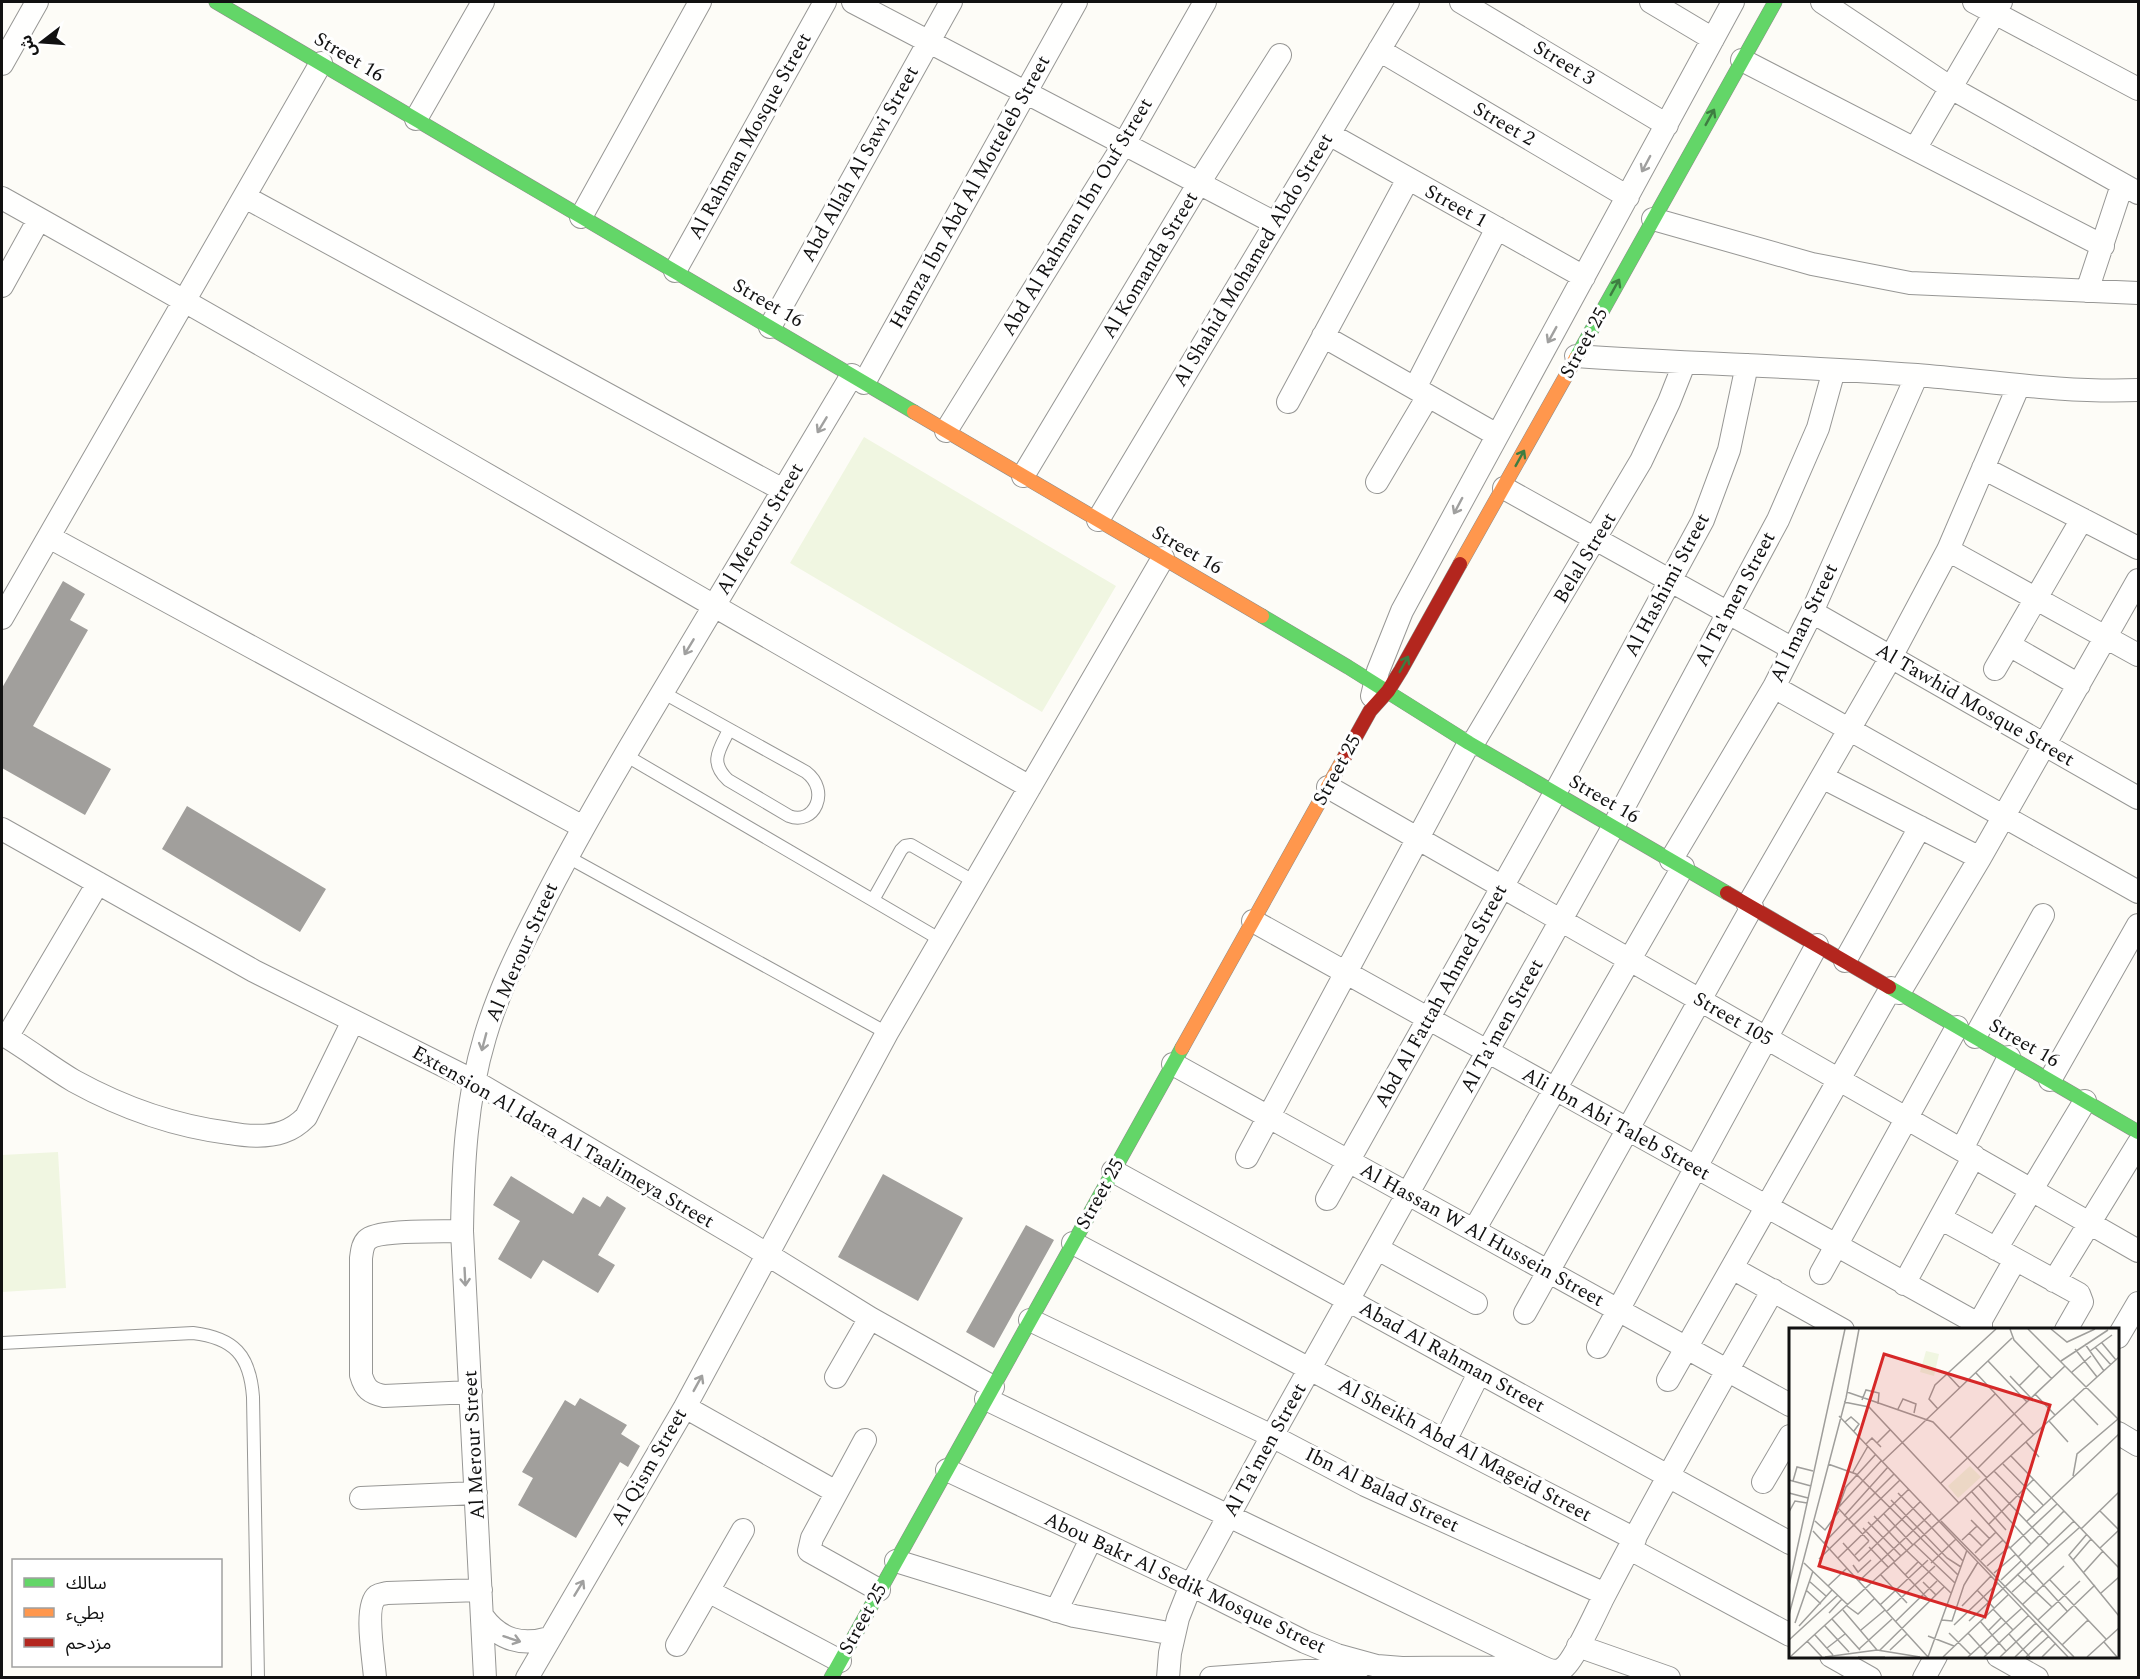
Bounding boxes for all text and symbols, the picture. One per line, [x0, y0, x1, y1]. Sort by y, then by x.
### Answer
north arrow [12, 12, 72, 72]
street label: Street 16 [308, 24, 390, 90]
street label: Al Rahman Mosque Street [681, 27, 819, 245]
text: ش [14, 32, 43, 60]
street label: Street 3 [1527, 33, 1601, 93]
street label: Hamza Ibn Abd Al Motteleb Street [882, 50, 1058, 334]
street label: Abd Allah Al Sawi Street [793, 60, 927, 268]
street label: Abd Al Rahman Ibn Ouf Street [994, 92, 1160, 342]
street label: Street 2 [1467, 94, 1541, 154]
one-way arrow [1705, 109, 1717, 126]
street label: Al Shahid Mohamed Abdo Street [1165, 127, 1341, 393]
one-way arrow [1640, 155, 1652, 172]
street label: Street 1 [1419, 177, 1493, 235]
street label: Al Komanda Street [1094, 186, 1206, 344]
street label: Street 16 [727, 271, 809, 335]
one-way arrow [1609, 279, 1621, 296]
street label: Street 25 [1552, 302, 1616, 384]
one-way arrow [1546, 326, 1558, 343]
one-way arrow [815, 416, 827, 433]
one-way arrow [1515, 449, 1526, 467]
street label: Al Merour Street [709, 457, 811, 601]
one-way arrow [1452, 497, 1464, 514]
street label: Belal Street [1546, 507, 1624, 609]
street label: Al Hashimi Street [1616, 508, 1718, 662]
street label: Street 16 [1146, 518, 1228, 582]
street label: Al Ta'men Street [1687, 526, 1783, 672]
street label: Al Iman Street [1762, 558, 1846, 688]
street label: Al Tawhid Mosque Street [1870, 636, 2080, 774]
one-way arrow [683, 638, 695, 655]
one-way arrow [1398, 656, 1410, 673]
street label: Street 25 [1305, 729, 1369, 811]
street label: Street 16 [1563, 767, 1645, 831]
street label: Al Merour Street [478, 877, 566, 1027]
street label: Abd Al Fattah Ahmed Street [1367, 879, 1515, 1113]
street label: Al Ta'men Street [1453, 954, 1551, 1098]
street label: Street 105 [1688, 984, 1778, 1054]
street label: Street 16 [1983, 1011, 2065, 1075]
one-way arrow [477, 1032, 489, 1051]
street label: Extension Al Idara Al Taalimeya Street [406, 1038, 720, 1236]
street label: Ali Ibn Abi Taleb Street [1516, 1060, 1716, 1188]
street label: Street 25 [1068, 1153, 1132, 1235]
street label: Al Hassan W Al Hussein Street [1354, 1155, 1610, 1315]
one-way arrow [459, 1267, 470, 1287]
street label: Abad Al Rahman Street [1354, 1293, 1550, 1421]
inset map [1789, 1328, 2119, 1658]
street label: Al Merour Street [455, 1369, 493, 1521]
street label: Al Sheikh Abd Al Mageid Street [1333, 1370, 1597, 1530]
one-way arrow [692, 1375, 704, 1392]
street label: Al Ta'men Street [1216, 1378, 1314, 1522]
street label: Al Qism Street [603, 1403, 695, 1531]
street label: Ibn Al Balad Street [1300, 1440, 1464, 1540]
street label: Abou Bakr Al Sedik Mosque Street [1039, 1504, 1331, 1662]
legend [12, 1559, 222, 1667]
text: سالك [66, 1570, 107, 1597]
street label: Street 25 [831, 1578, 895, 1660]
one-way arrow [573, 1580, 585, 1597]
text: بطيء [66, 1600, 104, 1627]
text: مزدحم [66, 1630, 111, 1657]
one-way arrow [502, 1634, 521, 1645]

